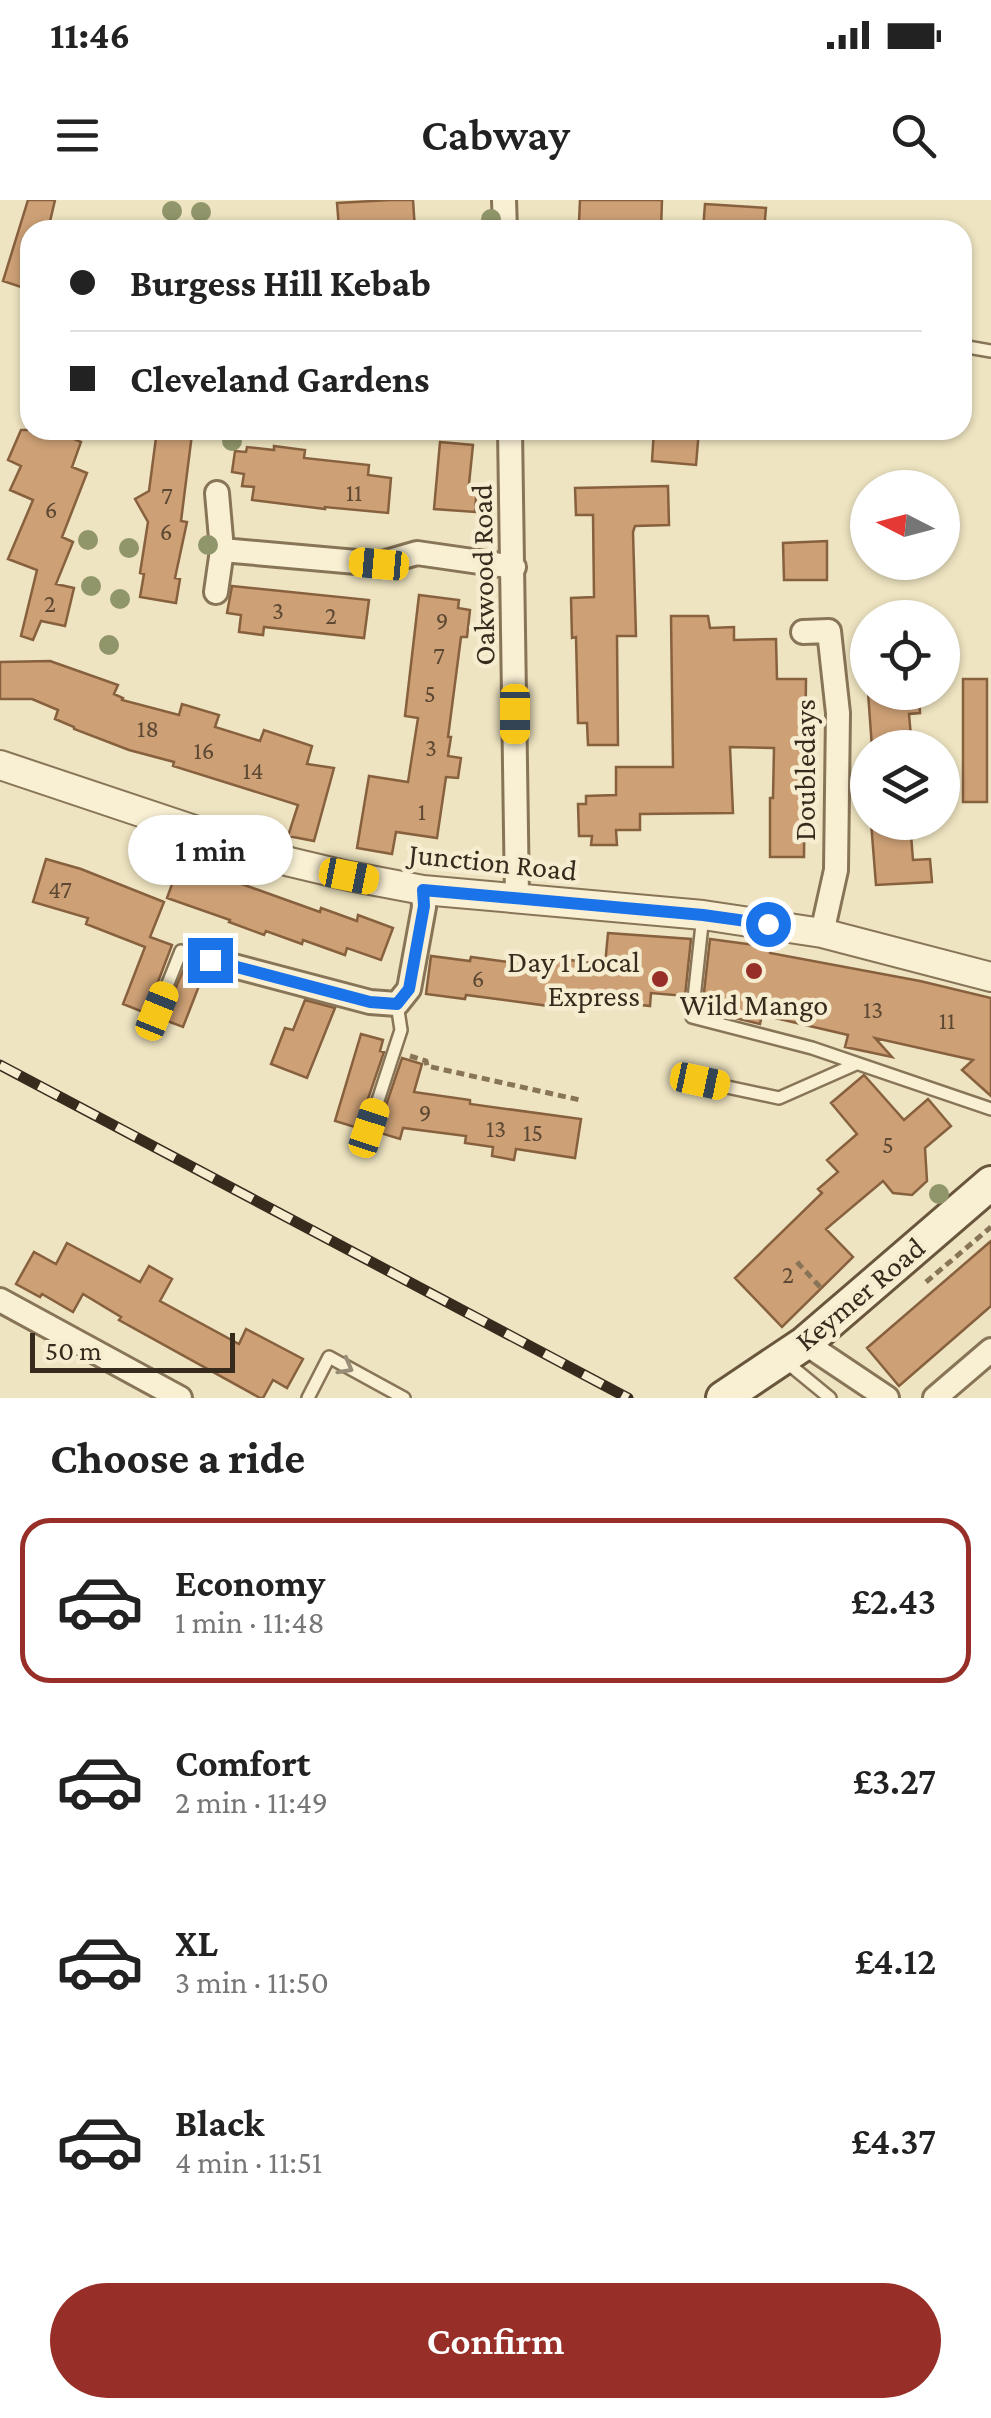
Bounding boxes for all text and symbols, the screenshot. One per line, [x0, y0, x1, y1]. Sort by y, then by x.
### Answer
text: 11:46 [50, 14, 130, 56]
icon: menu [50, 108, 105, 163]
icon: search [886, 108, 941, 163]
text: Cabway [421, 110, 570, 160]
text: Burgess Hill Kebab [130, 262, 431, 304]
text: Cleveland Gardens [130, 358, 430, 400]
north arrow [850, 470, 960, 580]
map controls [850, 470, 960, 840]
house number: 11 [346, 479, 362, 506]
house number: 7 [161, 482, 173, 509]
street label: Oakwood Road [464, 484, 501, 666]
house number: 6 [45, 496, 57, 523]
house number: 6 [160, 518, 172, 545]
car [348, 546, 410, 582]
house number: 2 [44, 590, 56, 617]
house number: 3 [272, 597, 284, 624]
button: locate [850, 600, 960, 710]
house number: 2 [325, 602, 337, 629]
house number: 9 [436, 607, 448, 634]
house number: 7 [433, 642, 445, 669]
house number: 5 [424, 680, 436, 707]
car [500, 684, 530, 744]
street label: Doubledays [788, 699, 822, 841]
house number: 18 [137, 715, 159, 742]
button: layers [850, 730, 960, 840]
house number: 3 [425, 734, 437, 761]
house number: 16 [194, 737, 215, 764]
house number: 14 [242, 757, 264, 784]
house number: 1 [418, 798, 426, 825]
callout: 1 min [128, 815, 292, 885]
text: 1 min [175, 832, 246, 868]
street label: Junction Road [404, 836, 579, 887]
car [317, 856, 381, 896]
house number: 47 [48, 876, 72, 903]
route start [746, 902, 791, 947]
route end [188, 938, 233, 983]
place label: Day 1 Local Express [507, 945, 640, 1013]
marker: Wild Mango [743, 960, 765, 982]
house number: 6 [472, 965, 484, 992]
marker: Day 1 Local Express [649, 968, 671, 990]
car [132, 978, 182, 1044]
place label: Wild Mango [680, 988, 828, 1022]
house number: 13 [863, 996, 883, 1023]
house number: 11 [939, 1007, 955, 1034]
car [668, 1060, 732, 1102]
car [345, 1095, 393, 1161]
house number: 9 [419, 1099, 431, 1126]
house number: 13 [486, 1115, 506, 1142]
house number: 15 [523, 1119, 543, 1146]
house number: 5 [882, 1131, 894, 1158]
street label: Keymer Road [788, 1230, 932, 1358]
house number: 2 [782, 1261, 794, 1288]
scale bar [30, 1328, 235, 1372]
text: 50 m [45, 1335, 102, 1366]
one-way arrow [336, 1354, 354, 1374]
text: Choose a ride [50, 1433, 305, 1483]
icon: car [55, 1556, 145, 1646]
text: Economy [175, 1562, 325, 1604]
text: £2.43 [851, 1580, 936, 1622]
text: 1 min · 11:48 [175, 1604, 325, 1640]
icon: car [55, 1736, 145, 1826]
text: Comfort [175, 1742, 311, 1784]
text: £3.27 [853, 1760, 936, 1802]
text: 2 min · 11:49 [175, 1784, 328, 1820]
icon: car [55, 1916, 145, 2006]
text: XL [175, 1922, 218, 1964]
text: £4.12 [855, 1940, 936, 1982]
text: 3 min · 11:50 [175, 1964, 329, 2000]
icon: car [55, 2096, 145, 2186]
text: Black [175, 2102, 264, 2144]
text: £4.37 [851, 2120, 936, 2162]
text: 4 min · 11:51 [175, 2144, 322, 2180]
button: Confirm [50, 2283, 941, 2398]

